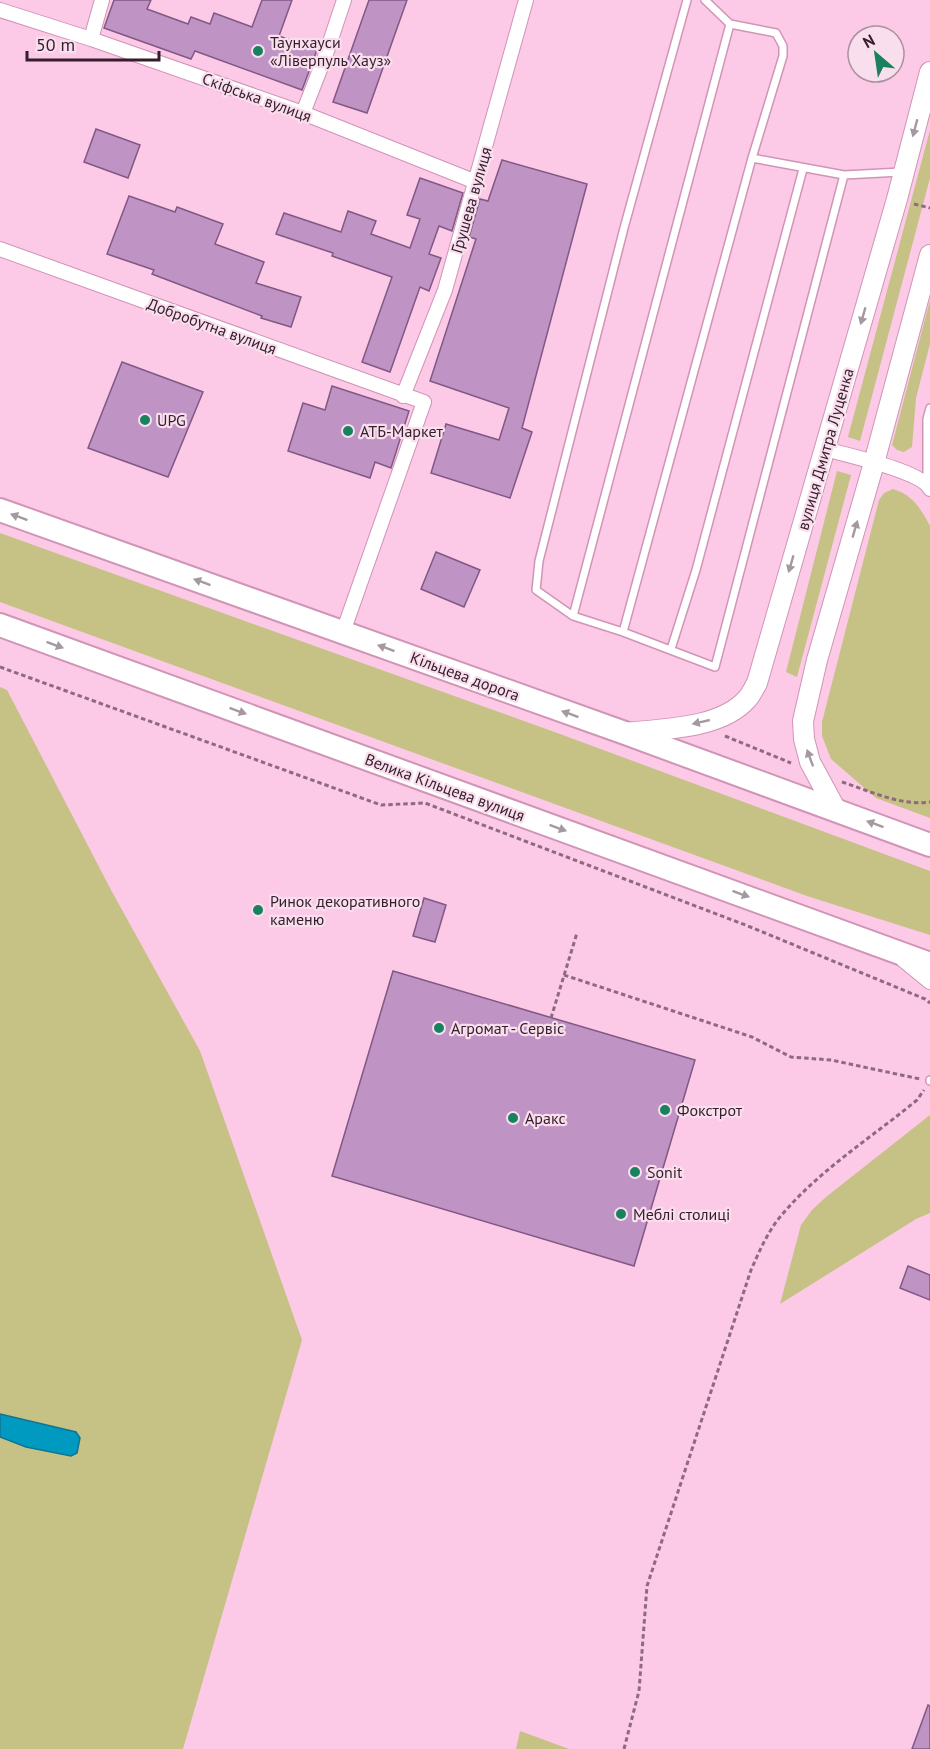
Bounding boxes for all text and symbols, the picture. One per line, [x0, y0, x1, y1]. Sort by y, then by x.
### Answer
scale bar [27, 24, 159, 62]
north arrow [846, 24, 906, 84]
text: N [859, 30, 878, 52]
place label: Таунхауси «Ліверпуль Хауз» [270, 32, 392, 70]
text: 50 m [36, 33, 75, 56]
marker: Таунхауси «Ліверпуль Хауз» [251, 44, 265, 58]
street label: Скіфська вулиця [200, 68, 314, 126]
one-way arrow [910, 119, 919, 137]
street label: Грушева вулиця [446, 145, 496, 255]
street label: Добробутна вулиця [145, 293, 279, 359]
one-way arrow [858, 307, 867, 325]
street label: вулиця Дмитра Луценка [792, 366, 858, 532]
place label: UPG [157, 410, 186, 430]
marker: UPG [138, 413, 152, 427]
place label: АТБ-Маркет [360, 421, 444, 441]
marker: АТБ-Маркет [341, 424, 355, 438]
one-way arrow [10, 511, 28, 521]
one-way arrow [851, 520, 860, 538]
one-way arrow [786, 555, 795, 573]
one-way arrow [193, 577, 211, 587]
one-way arrow [46, 640, 64, 650]
one-way arrow [377, 642, 395, 652]
street label: Кільцева дорога [408, 647, 522, 705]
one-way arrow [229, 707, 247, 717]
one-way arrow [561, 708, 579, 718]
one-way arrow [692, 718, 710, 728]
street label: Велика Кільцева вулиця [362, 749, 528, 825]
one-way arrow [804, 749, 814, 767]
one-way arrow [866, 819, 884, 829]
one-way arrow [549, 823, 567, 833]
one-way arrow [732, 890, 750, 899]
place label: Ринок декоративного каменю [270, 891, 420, 929]
marker: Ринок декоративного каменю [251, 903, 265, 917]
place label: Агромат - Сервіс [451, 1018, 564, 1038]
marker: Агромат - Сервіс [432, 1021, 446, 1035]
place label: Фокстрот [677, 1100, 743, 1120]
marker: Фокстрот [658, 1103, 672, 1117]
place label: Аракс [525, 1108, 566, 1128]
marker: Аракс [506, 1111, 520, 1125]
place label: Sonit [647, 1162, 683, 1182]
marker: Sonit [628, 1165, 642, 1179]
place label: Меблі столиці [633, 1204, 730, 1224]
marker: Меблі столиці [614, 1207, 628, 1221]

